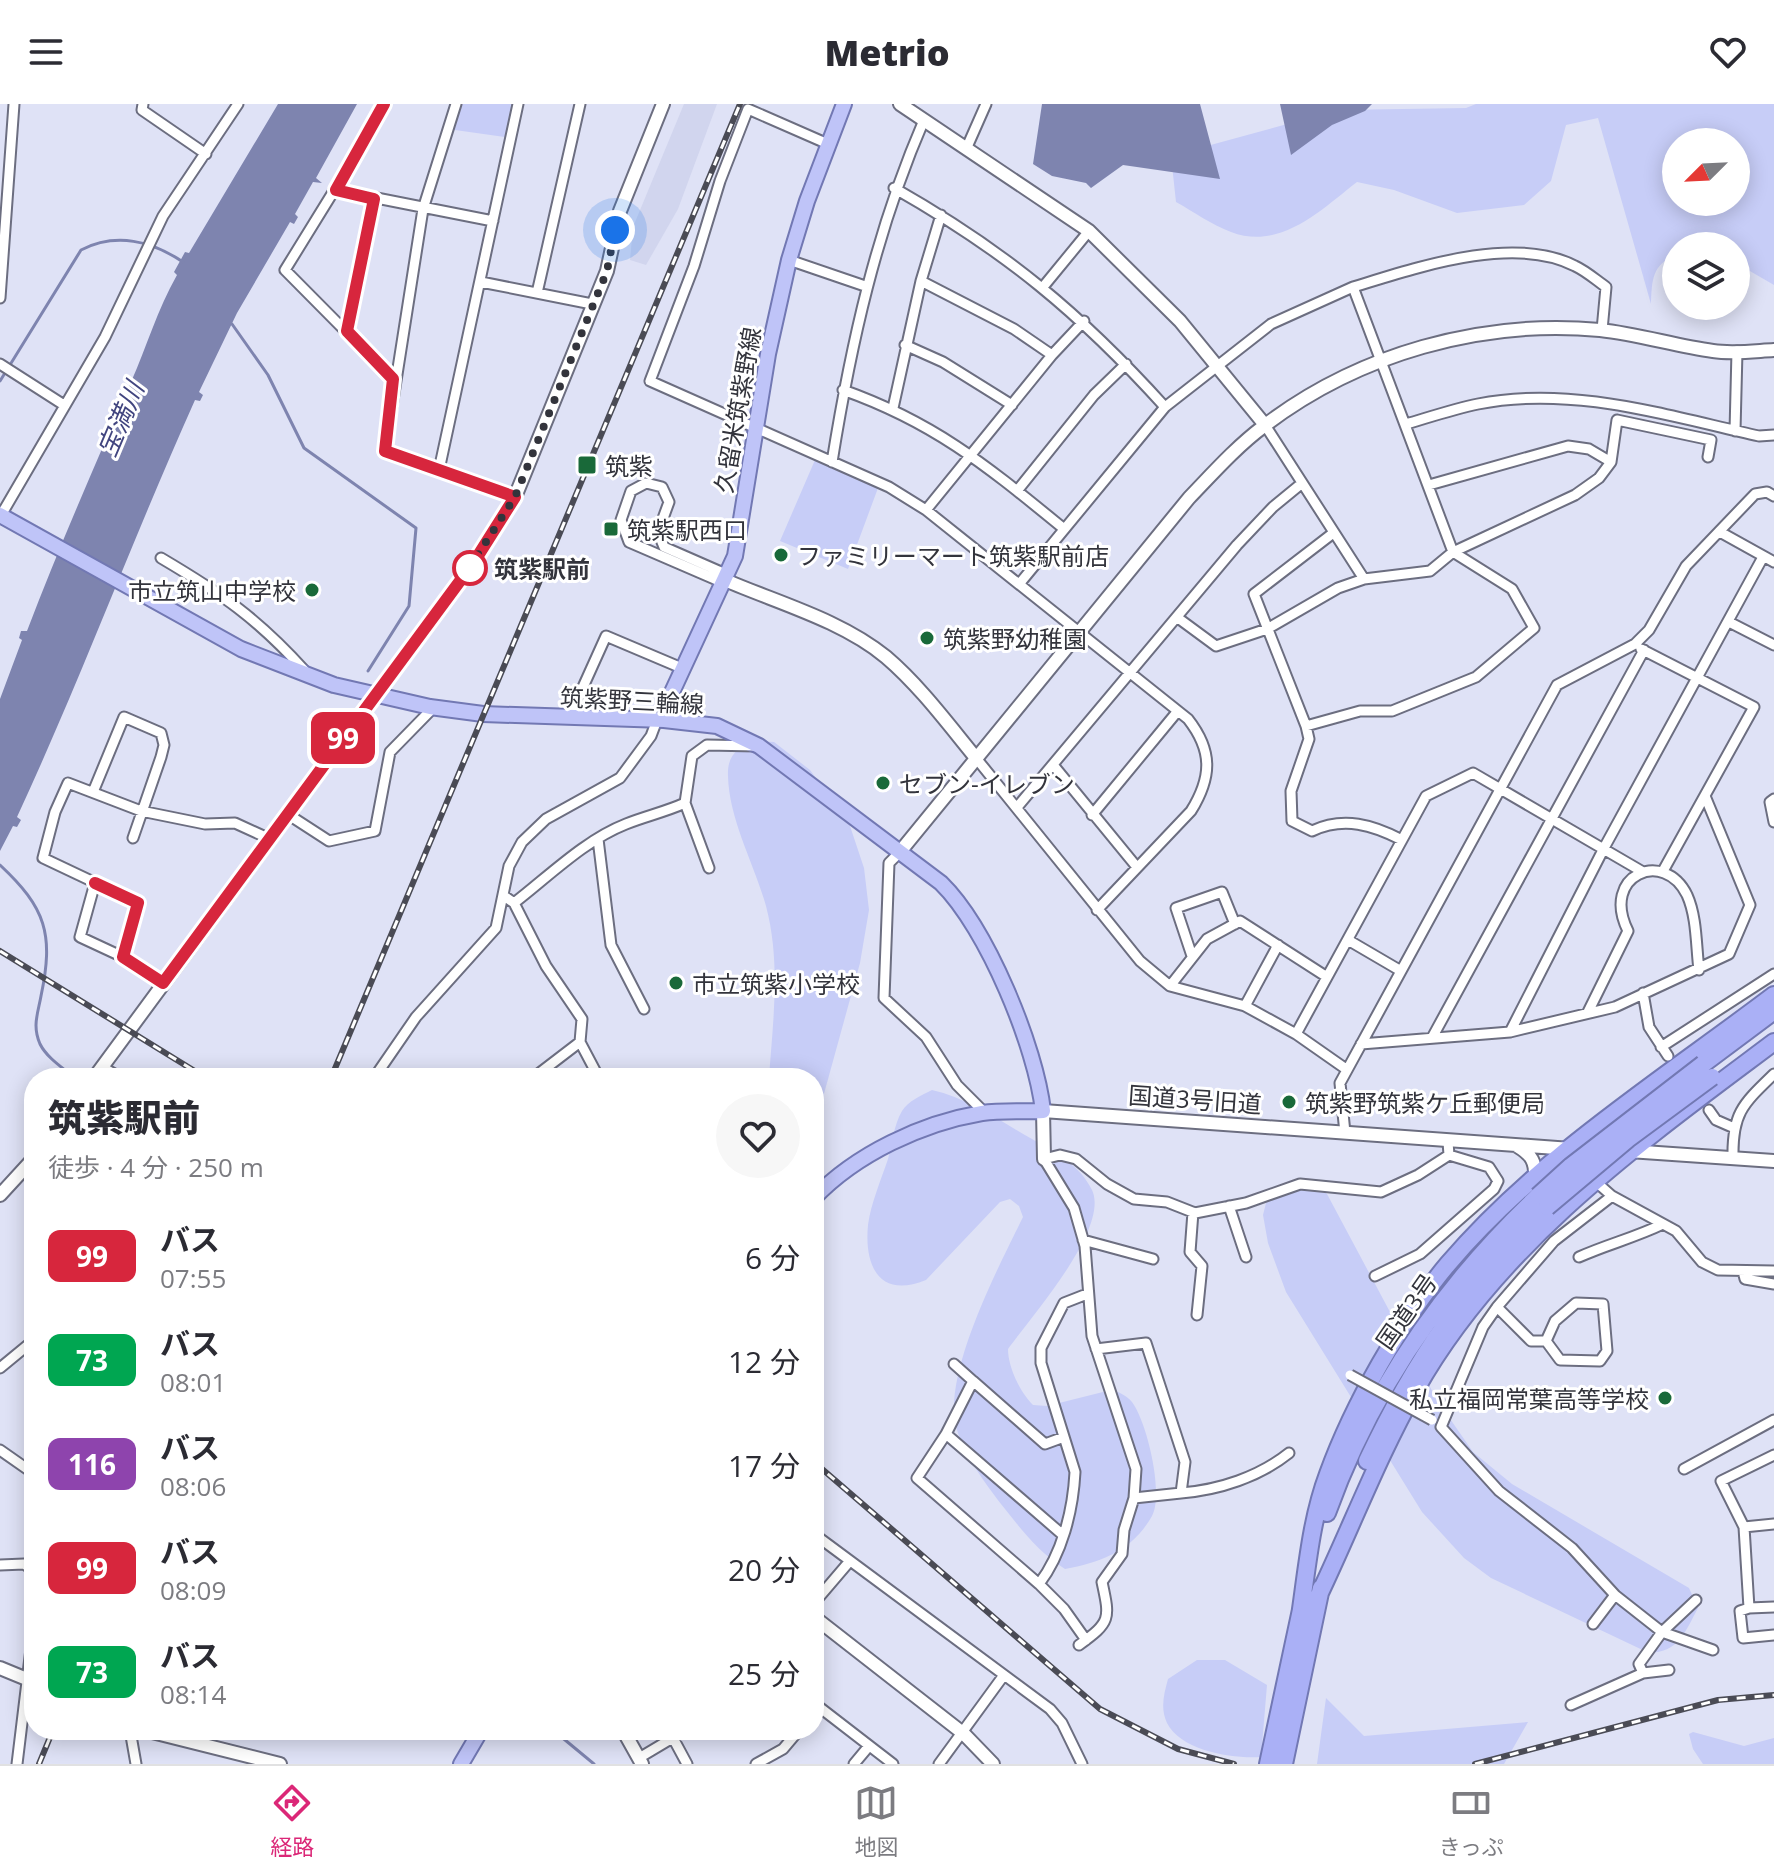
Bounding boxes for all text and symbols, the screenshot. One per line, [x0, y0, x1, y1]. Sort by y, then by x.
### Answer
text: Metrio [824, 28, 950, 77]
icon: menu [24, 30, 68, 74]
icon: heart [1706, 30, 1750, 74]
north arrow [1662, 128, 1750, 216]
map controls [1662, 128, 1750, 320]
your location [595, 210, 635, 250]
button: layers [1662, 232, 1750, 320]
street label: 久留米筑紫野線 [706, 324, 768, 496]
water label: 宝満川 [88, 373, 153, 462]
place label: 筑紫 [605, 449, 653, 482]
marker: 筑紫 [576, 454, 598, 476]
place label: 筑紫駅西口 [627, 513, 747, 546]
marker: 筑紫駅西口 [602, 520, 620, 538]
place label: ファミリーマート筑紫駅前店 [797, 539, 1109, 572]
marker: ファミリーマート筑紫駅前店 [772, 546, 790, 564]
marker: 筑紫駅前 [453, 551, 487, 585]
place label: 筑紫駅前 [494, 552, 590, 585]
place label: 市立筑山中学校 [128, 574, 296, 607]
marker: 市立筑山中学校 [303, 581, 321, 599]
place label: 筑紫野幼稚園 [943, 622, 1087, 655]
marker: 筑紫野幼稚園 [918, 629, 936, 647]
street label: 筑紫野三輪線 [559, 680, 705, 720]
line badge: 99 [307, 712, 379, 764]
text: 99 [327, 719, 359, 757]
place label: セブン-イレブン [899, 767, 1075, 800]
marker: セブン-イレブン [874, 774, 892, 792]
place label: 市立筑紫小学校 [692, 967, 860, 1000]
marker: 市立筑紫小学校 [667, 974, 685, 992]
street label: 国道3号旧道 [1127, 1078, 1263, 1120]
place label: 筑紫野筑紫ケ丘郵便局 [1305, 1086, 1545, 1119]
text: 筑紫駅前 [48, 1091, 200, 1143]
marker: 筑紫野筑紫ケ丘郵便局 [1280, 1093, 1298, 1111]
button: heart [716, 1094, 800, 1178]
text: 徒歩 · 4 分 · 250 m [48, 1149, 264, 1185]
text: バス [160, 1219, 220, 1260]
text: 99 [76, 1237, 108, 1275]
text: 6 分 [745, 1237, 800, 1278]
text: 07:55 [160, 1260, 226, 1296]
street label: 国道3号 [1368, 1266, 1444, 1356]
text: バス [160, 1323, 220, 1364]
text: 73 [76, 1341, 108, 1379]
text: 12 分 [728, 1341, 800, 1382]
text: 08:01 [160, 1364, 226, 1400]
place label: 私立福岡常葉高等学校 [1409, 1382, 1649, 1415]
marker: 私立福岡常葉高等学校 [1656, 1389, 1674, 1407]
text: バス [160, 1427, 220, 1468]
text: 116 [68, 1445, 116, 1483]
text: 17 分 [728, 1445, 800, 1486]
text: 08:06 [160, 1468, 226, 1504]
text: バス [160, 1531, 220, 1572]
text: 99 [76, 1549, 108, 1587]
text: 20 分 [728, 1549, 800, 1590]
text: 08:09 [160, 1572, 226, 1608]
text: バス [160, 1635, 220, 1676]
text: 73 [76, 1653, 108, 1691]
text: 25 分 [728, 1653, 800, 1694]
text: 08:14 [160, 1676, 226, 1712]
tab: 経路 [270, 1781, 314, 1861]
tab: 地図 [854, 1781, 898, 1861]
tab: きっぷ [1439, 1781, 1504, 1861]

